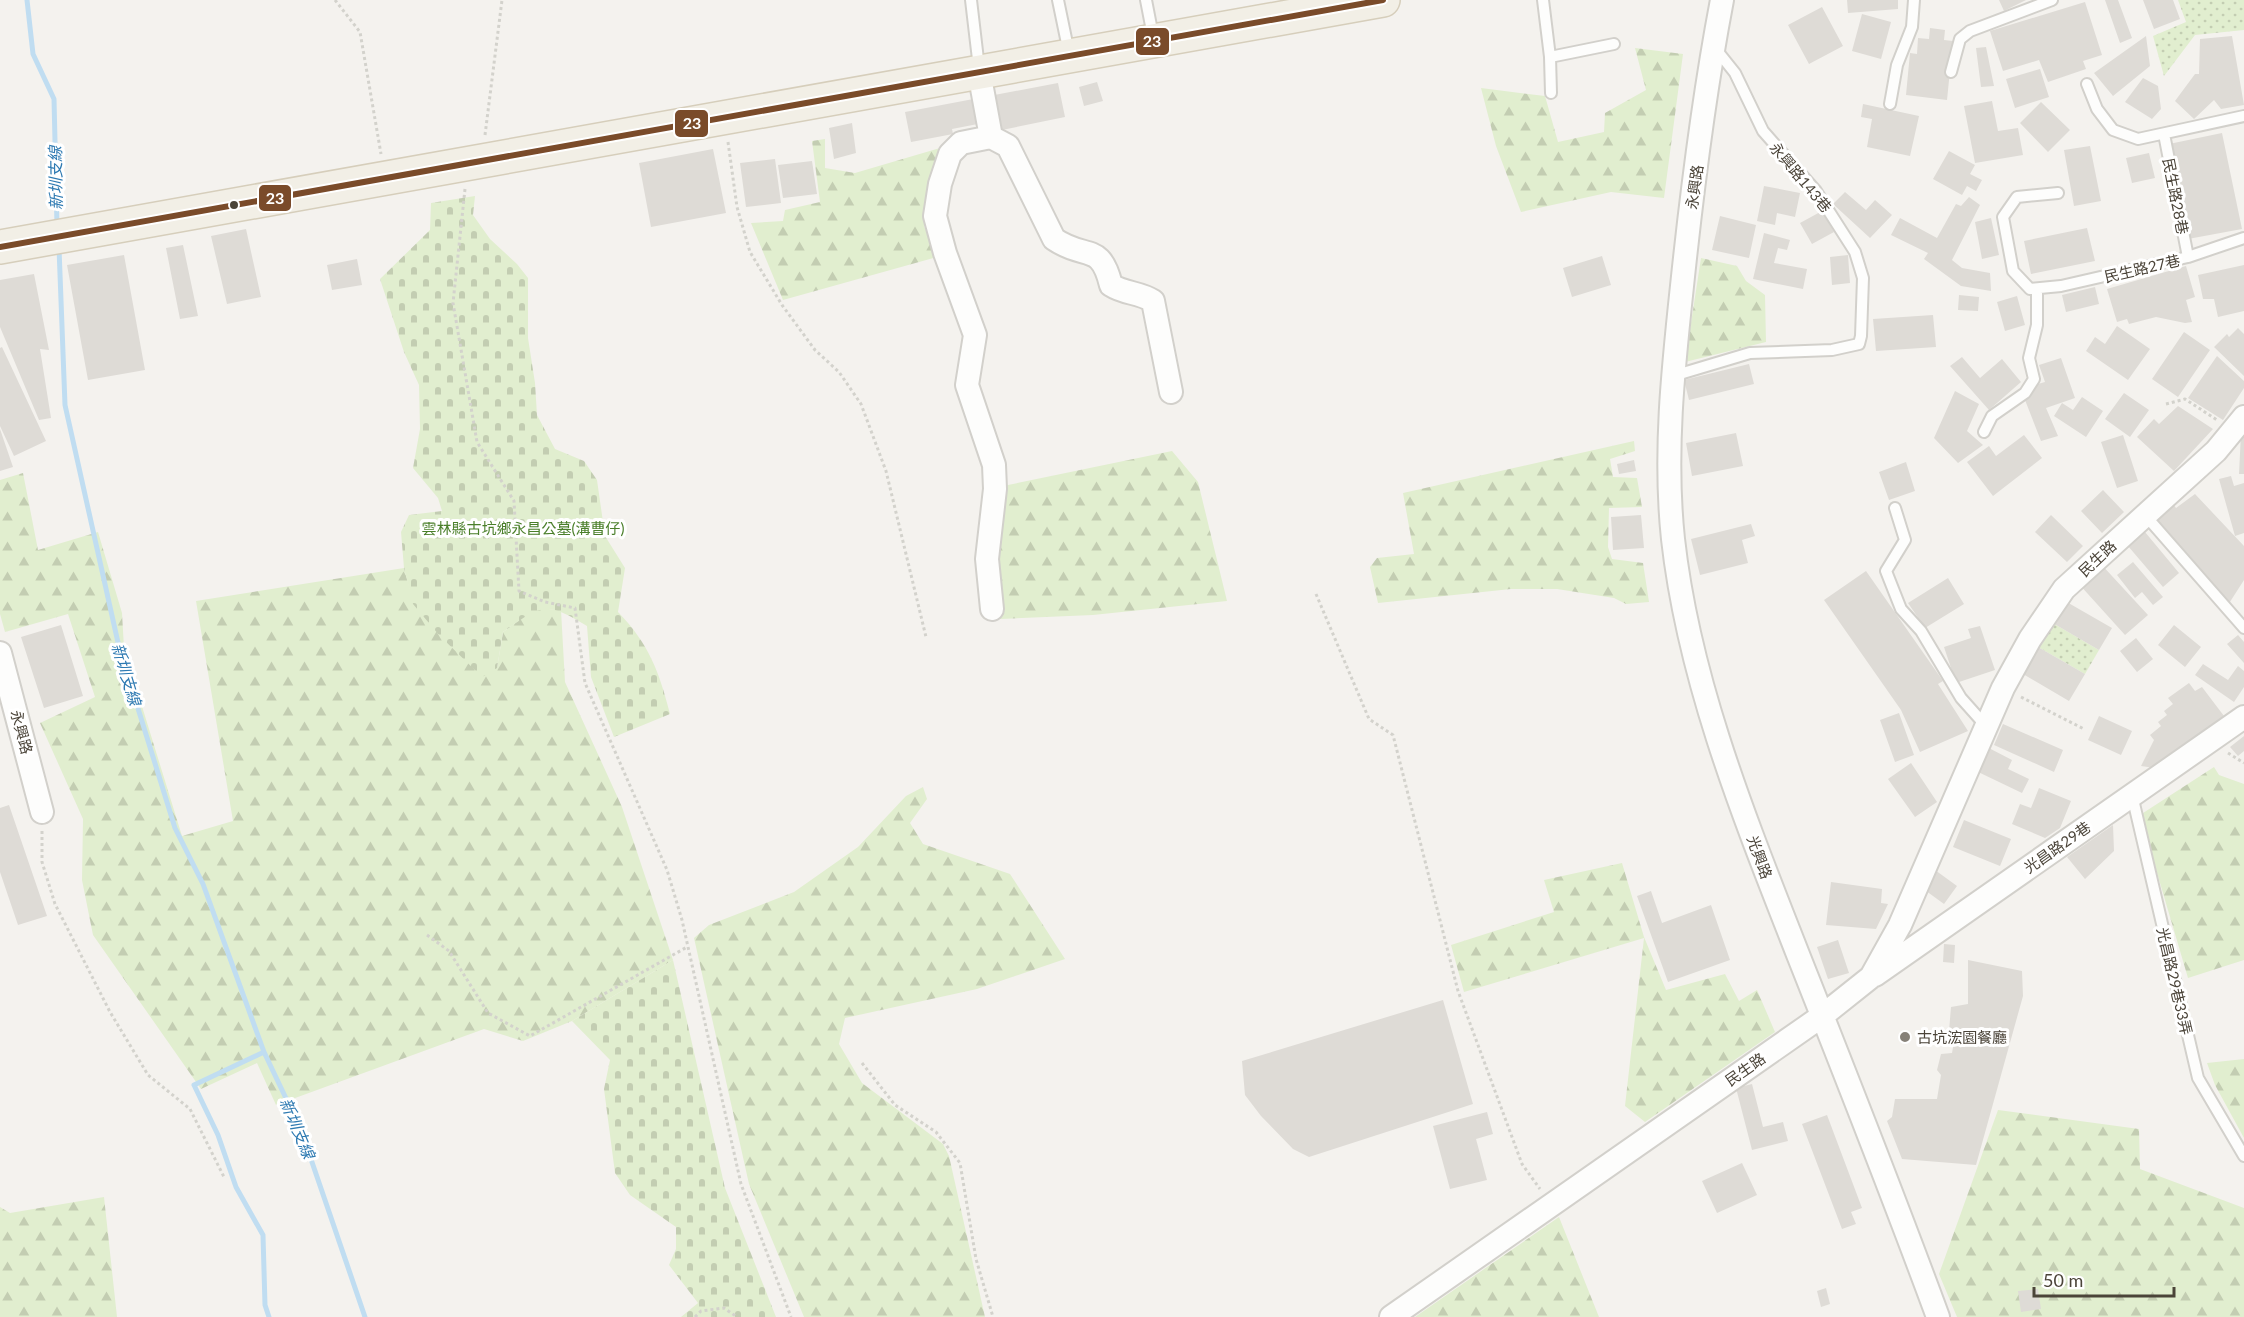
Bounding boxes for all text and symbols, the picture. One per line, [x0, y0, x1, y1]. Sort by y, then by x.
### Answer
line badge: 23 [1135, 27, 1170, 56]
text: 23 [1143, 31, 1161, 50]
line badge: 23 [674, 109, 709, 138]
text: 23 [683, 113, 701, 132]
street label: 永興路143巷 [1766, 138, 1836, 216]
water label: 新圳支線 [45, 144, 65, 210]
street label: 民生路28巷 [2160, 156, 2192, 236]
street label: 永興路 [1682, 163, 1706, 211]
line badge: 23 [258, 184, 292, 212]
text: 23 [266, 188, 284, 207]
unlabelled marker [228, 199, 240, 211]
street label: 民生路27巷 [2102, 251, 2182, 285]
park label: 雲林縣古坑鄉永昌公墓(溝曹仔) [421, 519, 625, 537]
street label: 民生路 [2074, 536, 2120, 580]
water label: 新圳支線 [109, 641, 146, 709]
street label: 永興路 [7, 708, 37, 756]
street label: 光昌路29巷 [2020, 817, 2094, 877]
street label: 光興路 [1744, 833, 1776, 881]
street label: 光昌路29巷33弄 [2154, 925, 2196, 1037]
place label: 古坑浤園餐廳 [1917, 1028, 2007, 1046]
marker: 古坑浤園餐廳 [1898, 1030, 1912, 1044]
street label: 民生路 [1721, 1049, 1769, 1089]
water label: 新圳支線 [277, 1095, 320, 1163]
scale bar [2034, 1260, 2174, 1298]
text: 50 m [2043, 1269, 2083, 1291]

